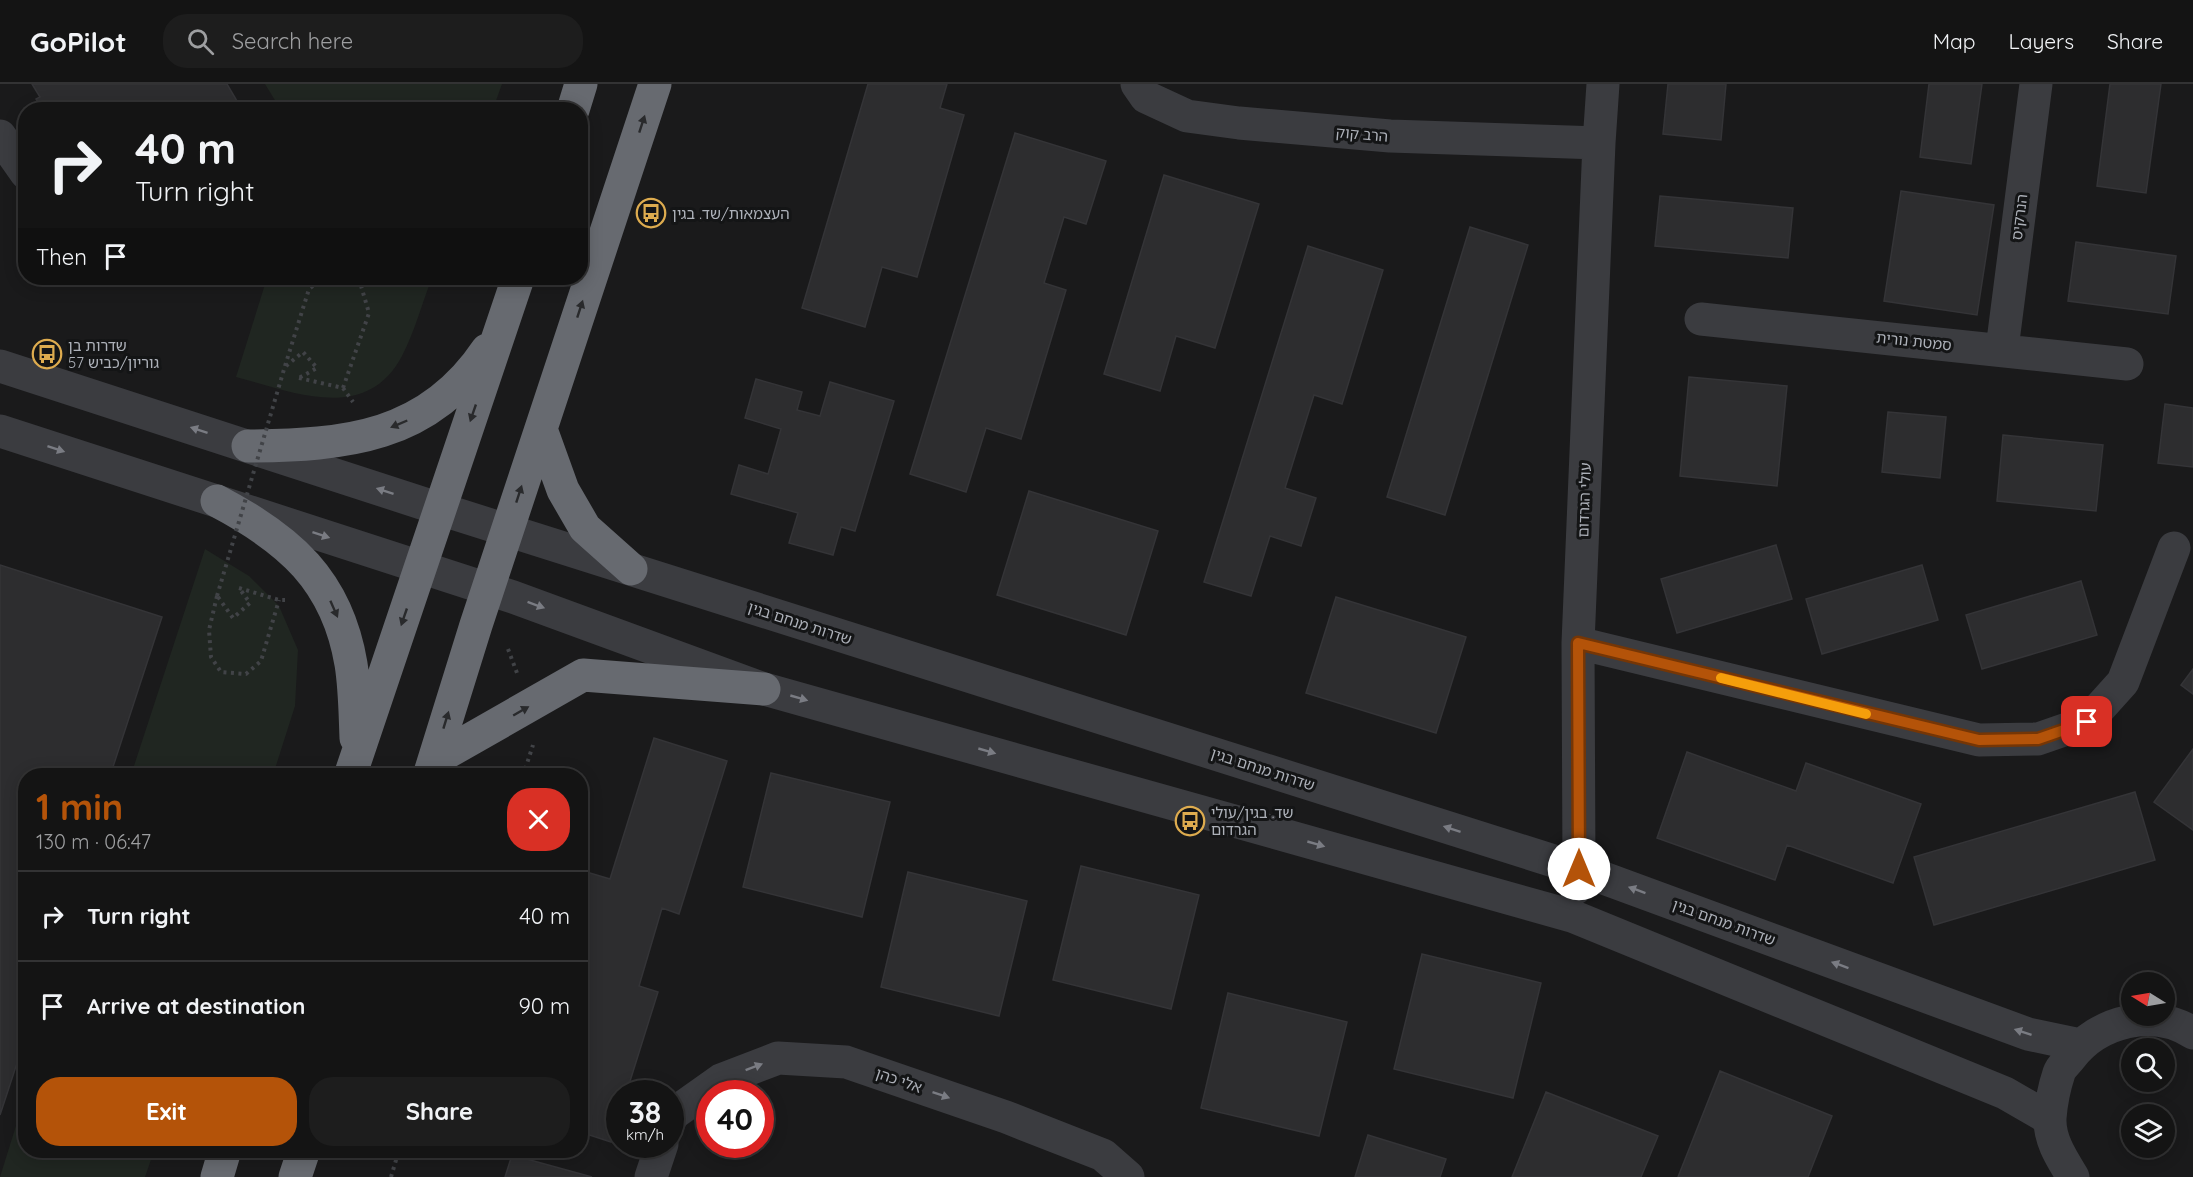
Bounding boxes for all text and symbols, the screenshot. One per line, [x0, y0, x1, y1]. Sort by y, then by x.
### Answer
search box [163, 14, 583, 68]
text: GoPilot [30, 24, 127, 59]
icon: search [184, 25, 217, 58]
text: Search here [232, 27, 353, 55]
text: Map [1933, 28, 1976, 54]
text: Layers [2009, 28, 2074, 54]
text: Share [2107, 28, 2163, 54]
one-way arrow [637, 115, 647, 133]
text: 40 m [135, 122, 236, 175]
street label: הרב קוק [1335, 122, 1389, 146]
icon: right [36, 126, 114, 204]
text: Turn right [135, 174, 254, 208]
street label: הנרקיס [2007, 193, 2031, 241]
bus stop icon: העצמאות/שד. בגין [635, 197, 667, 229]
place label: העצמאות/שד. בגין [672, 204, 790, 223]
icon: arrive [99, 240, 132, 273]
text: Then [36, 243, 87, 271]
one-way arrow [576, 300, 586, 318]
street label: סמטת נורית [1875, 328, 1953, 354]
place label: שדרות בן גוריון/כביש 57 [68, 336, 160, 372]
bus stop icon: שדרות בן גוריון/כביש 57 [31, 338, 63, 370]
one-way arrow [468, 404, 478, 422]
one-way arrow [390, 419, 408, 429]
one-way arrow [190, 425, 208, 435]
one-way arrow [47, 444, 65, 454]
street label: עולי הגרדום [1573, 462, 1595, 538]
one-way arrow [515, 485, 525, 503]
one-way arrow [376, 486, 394, 495]
one-way arrow [312, 531, 330, 540]
street label: שדרות מנחם בגין [746, 597, 854, 649]
one-way arrow [329, 601, 339, 619]
one-way arrow [527, 601, 545, 611]
one-way arrow [399, 608, 409, 626]
one-way arrow [790, 694, 808, 704]
pin [2061, 696, 2112, 747]
icon: arrive [2070, 705, 2103, 738]
one-way arrow [513, 706, 530, 716]
one-way arrow [442, 711, 452, 729]
street label: שדרות מנחם בגין [1209, 743, 1317, 795]
one-way arrow [978, 747, 996, 756]
text: 1 min [36, 784, 123, 829]
button: close [507, 788, 570, 851]
place label: שד. בגין/עולי הגרדום [1211, 803, 1293, 839]
bus stop icon: שד. בגין/עולי הגרדום [1174, 805, 1206, 837]
one-way arrow [1443, 824, 1461, 833]
text: 130 m · 06:47 [36, 829, 151, 854]
position arrow [1547, 837, 1611, 901]
one-way arrow [1307, 840, 1325, 849]
one-way arrow [1628, 885, 1646, 895]
street label: שדרות מנחם בגין [1670, 895, 1778, 949]
icon: right [36, 900, 69, 933]
text: Turn right [87, 902, 191, 930]
text: 40 m [519, 902, 570, 930]
one-way arrow [1831, 960, 1849, 969]
north arrow [2121, 972, 2175, 1026]
map controls [2121, 972, 2175, 1158]
icon: arrive [36, 990, 69, 1023]
text: Arrive at destination [87, 992, 305, 1020]
text: 90 m [519, 992, 570, 1020]
one-way arrow [2014, 1027, 2032, 1036]
button: search [2121, 1038, 2175, 1092]
one-way arrow [745, 1062, 763, 1072]
street label: אלי כהן [873, 1063, 925, 1097]
button: Exit [36, 1077, 297, 1146]
button: Share [309, 1077, 570, 1146]
speed limit sign: 40 [696, 1080, 774, 1158]
one-way arrow [932, 1090, 950, 1100]
text: 38 [629, 1093, 661, 1131]
button: layers [2121, 1104, 2175, 1158]
text: km/h [626, 1125, 664, 1144]

